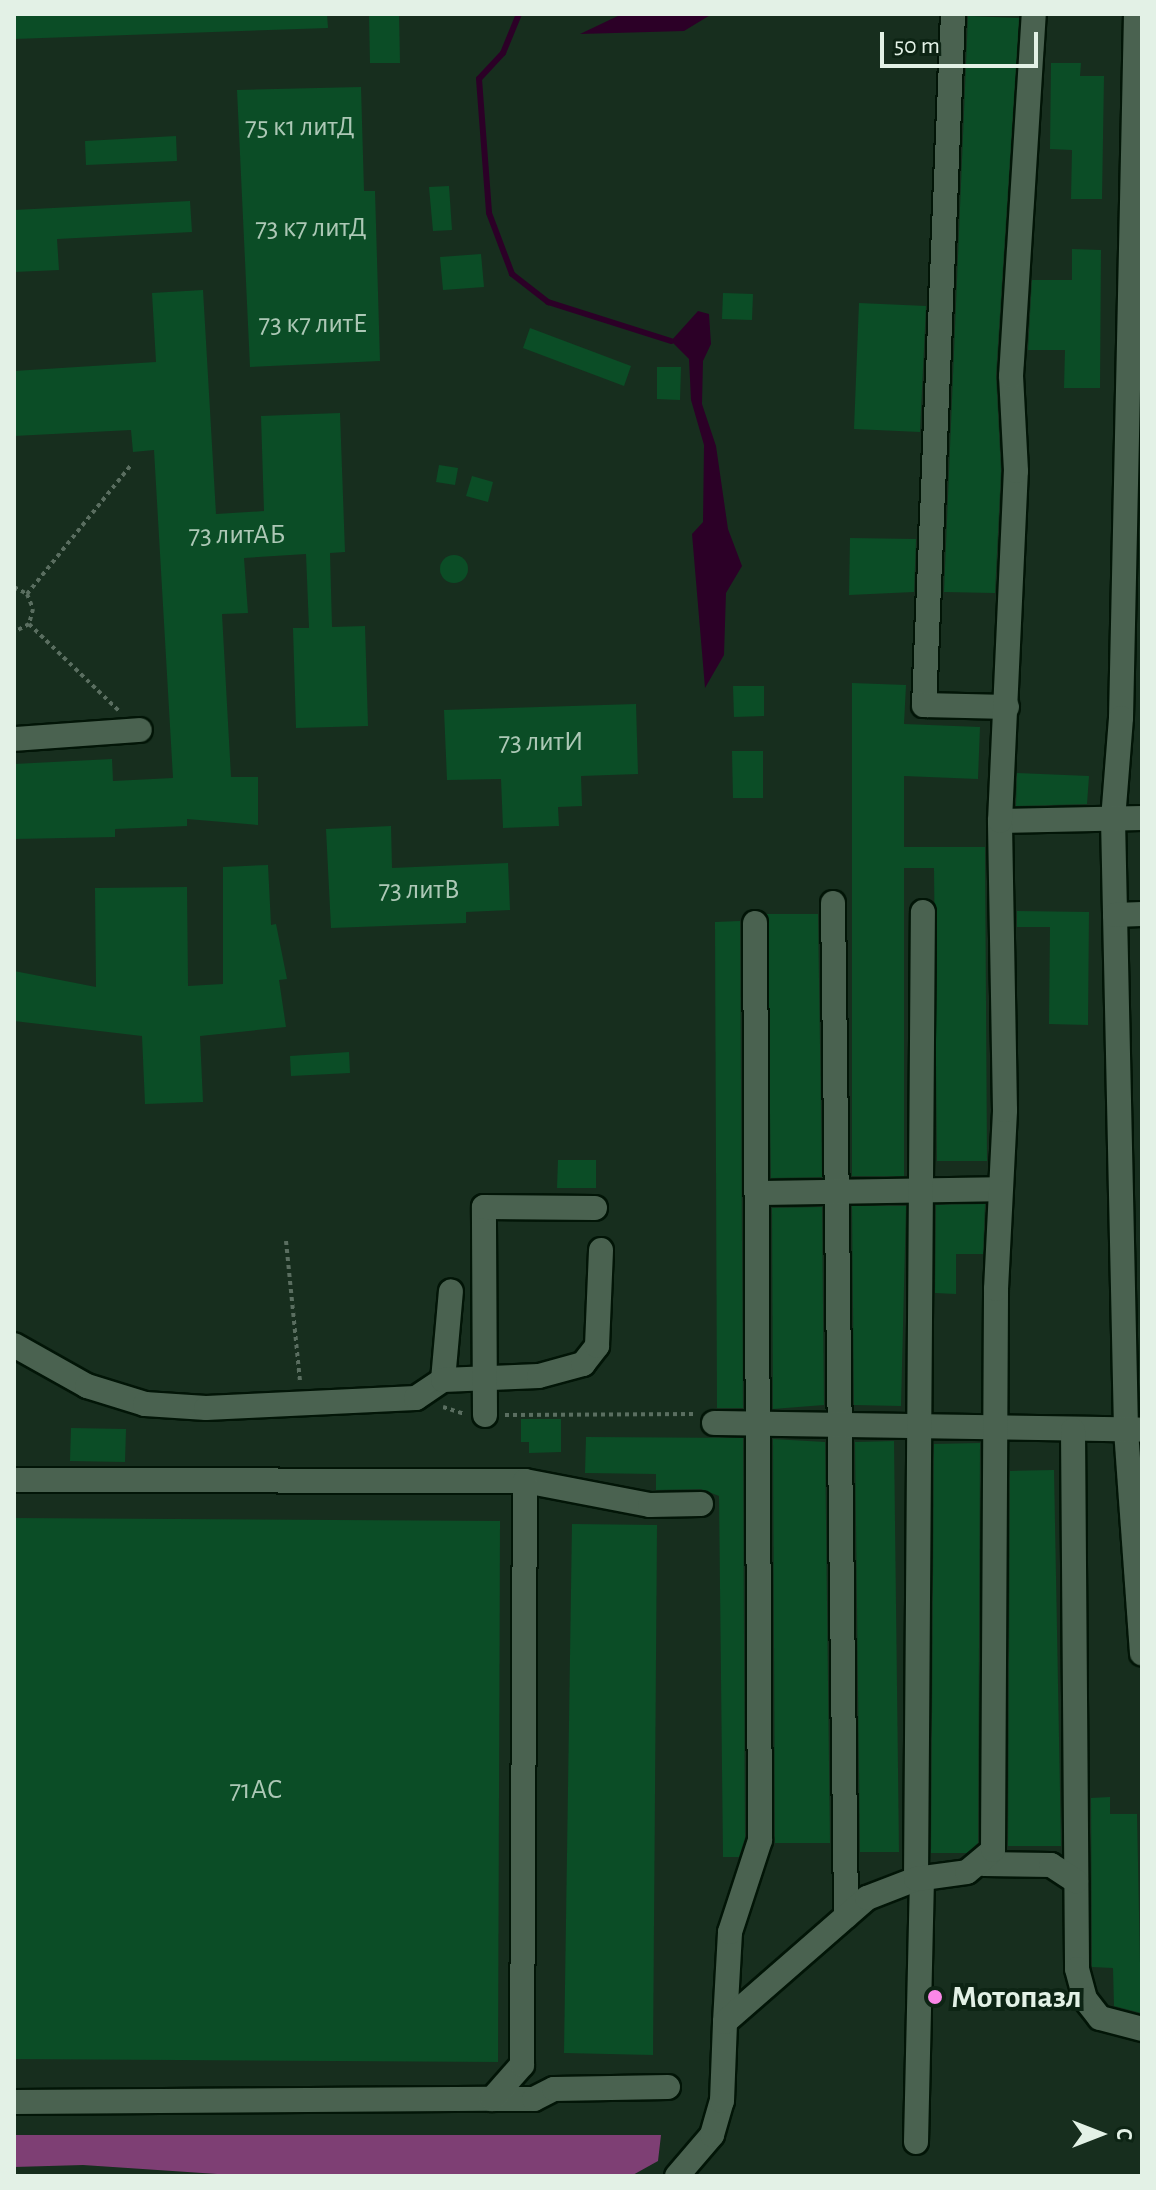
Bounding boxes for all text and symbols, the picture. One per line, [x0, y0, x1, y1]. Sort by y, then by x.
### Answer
scale bar [884, 16, 1042, 66]
text: 50 m [894, 34, 940, 58]
house number: 75 к1 литД [245, 110, 355, 144]
house number: 73 к7 литД [255, 211, 367, 245]
house number: 73 к7 литЕ [258, 307, 368, 341]
house number: 73 литАБ [189, 518, 285, 552]
house number: 73 литИ [498, 725, 584, 759]
house number: 73 литВ [378, 873, 460, 907]
house number: 71АС [229, 1773, 283, 1807]
place label: Мотопазл [951, 1978, 1082, 2016]
marker: Мотопазл [926, 1988, 944, 2006]
north arrow [1060, 2094, 1140, 2174]
text: С [1113, 2128, 1135, 2140]

